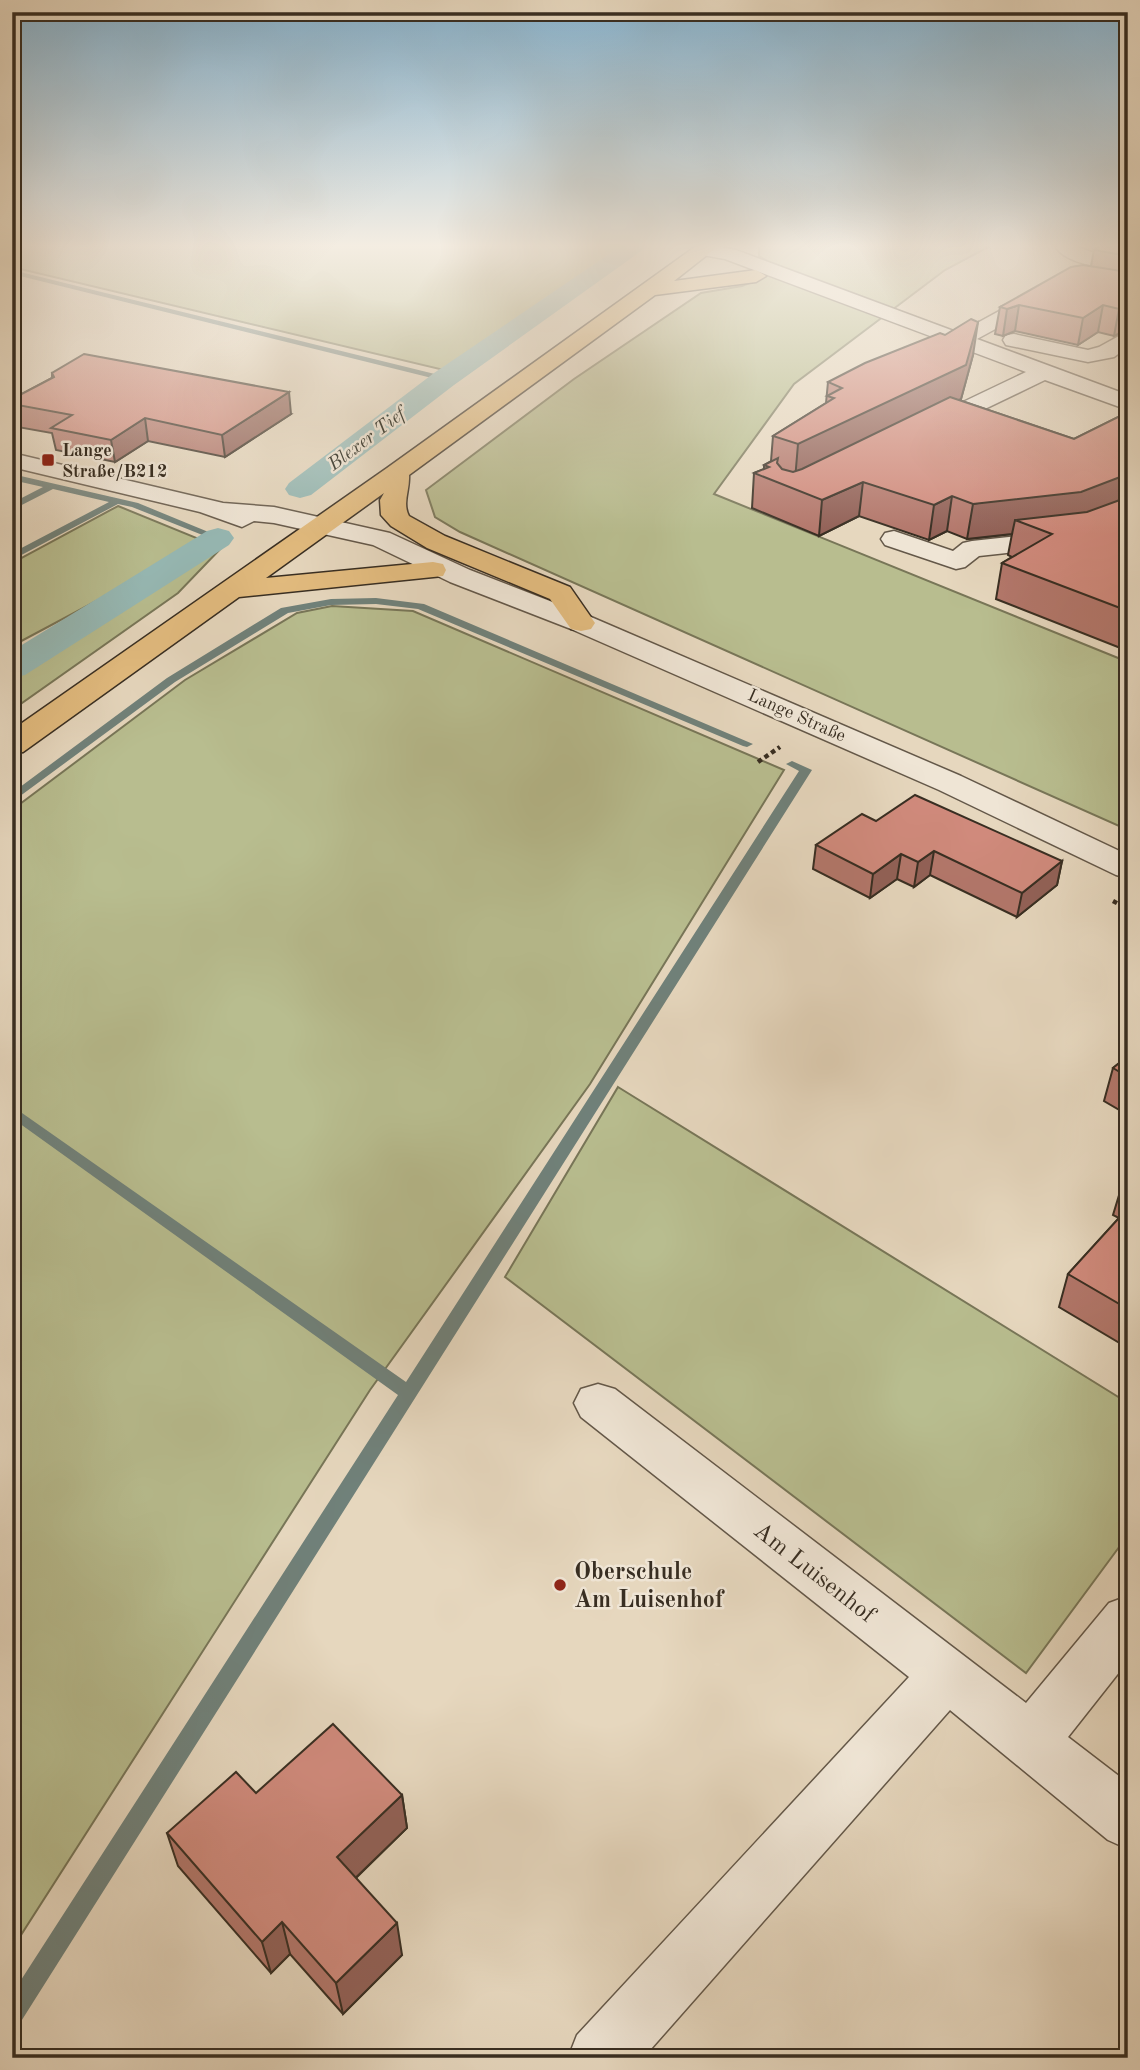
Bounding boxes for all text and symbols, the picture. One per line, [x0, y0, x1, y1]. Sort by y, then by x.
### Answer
water label: Blexer Tief [324, 403, 412, 476]
place label: Lange Straße/B212 [62, 442, 167, 481]
marker: Lange Straße/B212 [40, 452, 56, 468]
street label: Lange Straße [745, 686, 848, 746]
street label: Am Luisenhof [749, 1519, 880, 1629]
place label: Oberschule Am Luisenhof [574, 1561, 725, 1613]
marker: Oberschule Am Luisenhof [552, 1577, 568, 1593]

